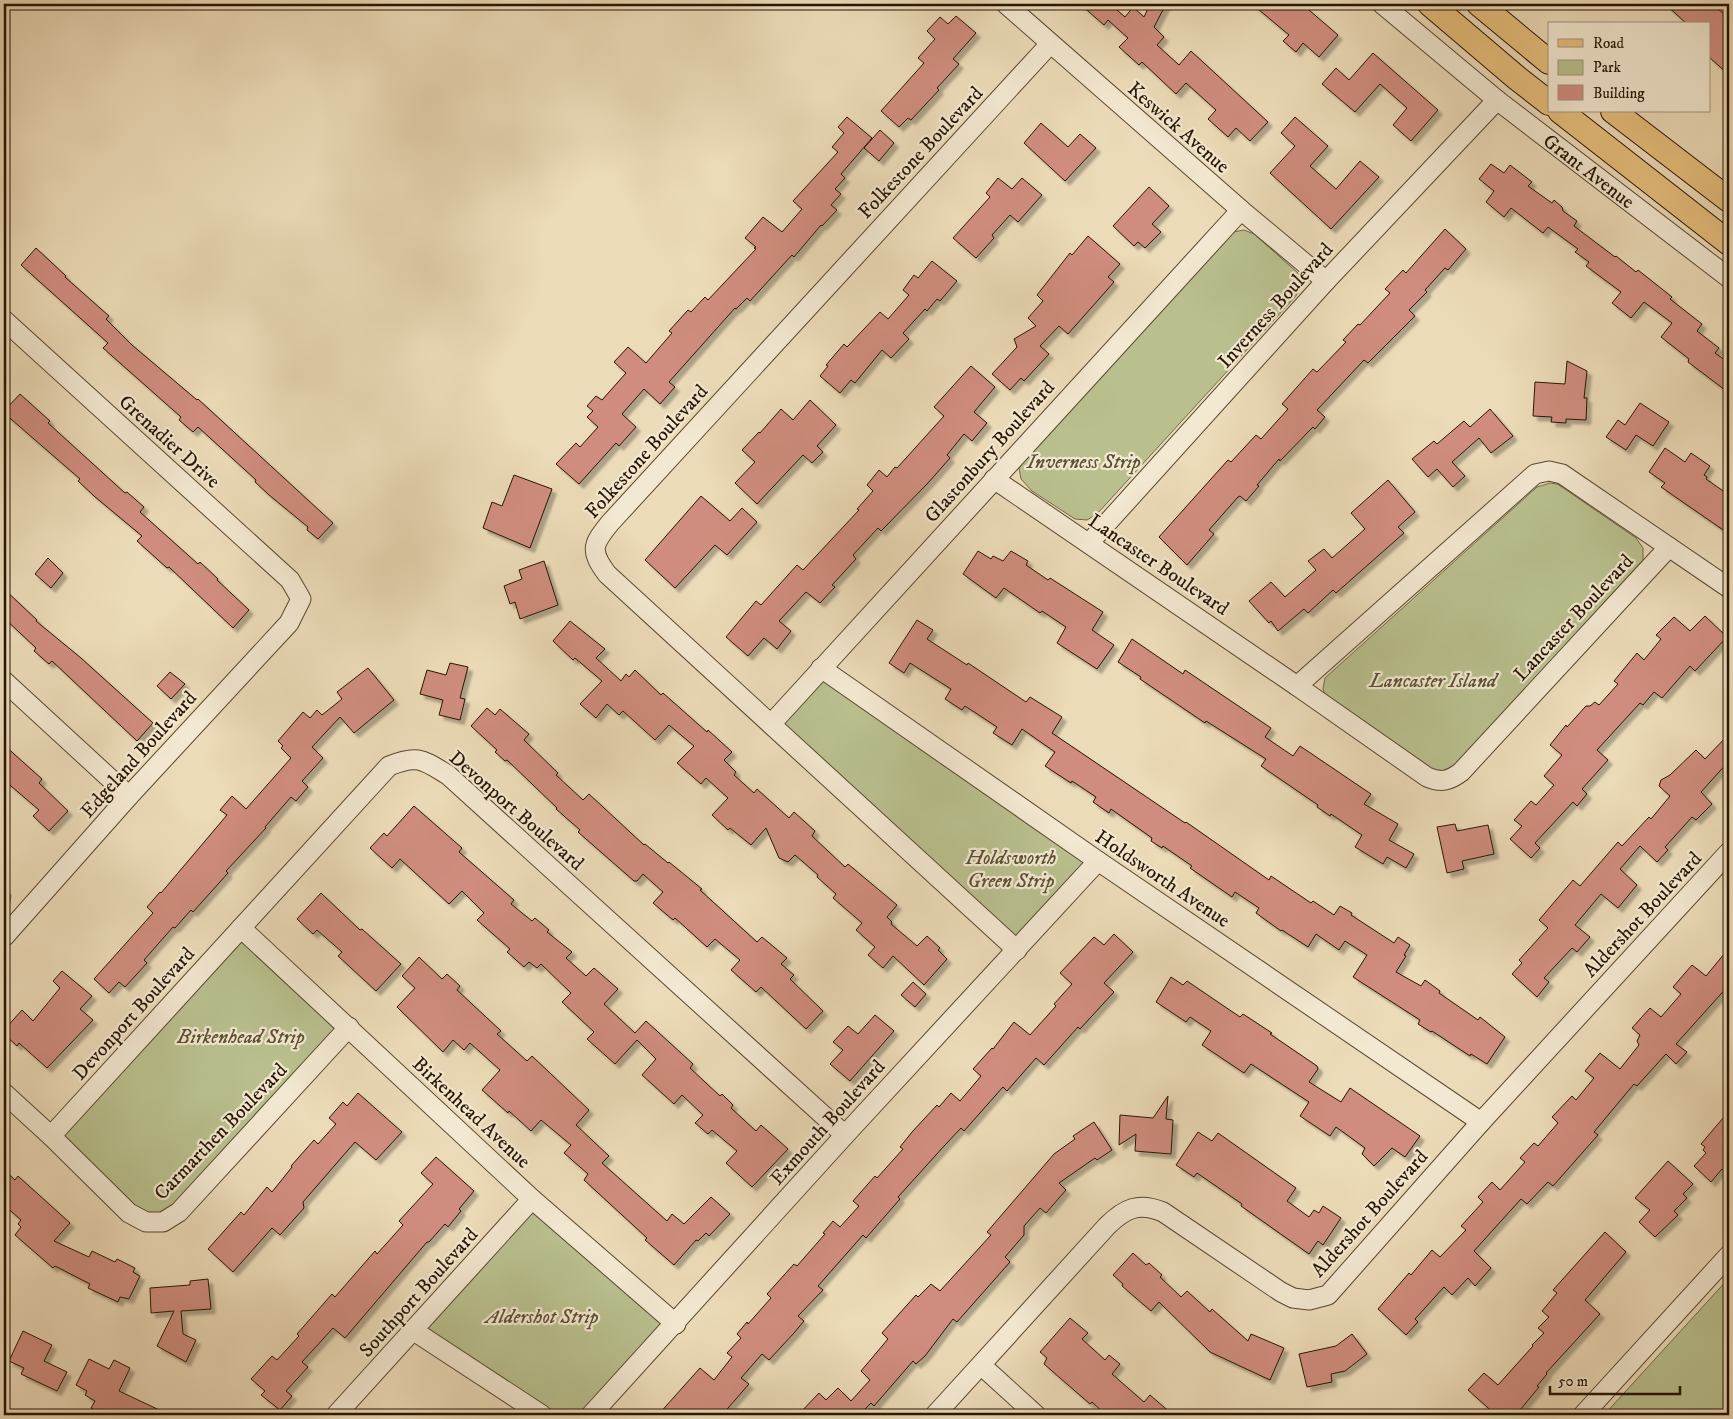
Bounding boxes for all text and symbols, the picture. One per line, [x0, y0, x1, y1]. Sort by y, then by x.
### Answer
legend [1548, 22, 1710, 112]
text: Road [1593, 34, 1625, 53]
text: Park [1593, 58, 1622, 77]
street label: Keswick Avenue [1122, 77, 1234, 179]
street label: Folkestone Boulevard [853, 82, 989, 224]
text: Building [1593, 84, 1645, 103]
street label: Grant Avenue [1538, 129, 1639, 215]
street label: Inverness Boulevard [1213, 238, 1339, 374]
street label: Glastonbury Boulevard [920, 376, 1061, 528]
street label: Folkestone Boulevard [580, 380, 714, 524]
street label: Grenadier Drive [113, 390, 225, 494]
park label: Inverness Strip [1025, 450, 1141, 475]
street label: Lancaster Boulevard [1083, 509, 1233, 622]
street label: Lancaster Boulevard [1509, 549, 1639, 687]
park label: Lancaster Island [1368, 669, 1500, 694]
street label: Edgeland Boulevard [76, 686, 203, 824]
street label: Devonport Boulevard [443, 746, 589, 877]
street label: Holdsworth Avenue [1090, 825, 1234, 934]
park label: Holdsworth Green Strip [965, 846, 1056, 894]
street label: Aldershot Boulevard [1578, 847, 1708, 983]
street label: Devonport Boulevard [68, 942, 201, 1086]
park label: Birkenhead Strip [176, 1025, 305, 1050]
street label: Birkenhead Avenue [407, 1052, 535, 1174]
street label: Exmouth Boulevard [765, 1055, 891, 1191]
street label: Carmarthen Boulevard [149, 1058, 293, 1206]
street label: Aldershot Boulevard [1306, 1145, 1434, 1283]
street label: Southport Boulevard [354, 1223, 484, 1363]
park label: Aldershot Strip [483, 1305, 599, 1330]
scale bar [1550, 1364, 1680, 1396]
text: 50 m [1558, 1372, 1588, 1391]

